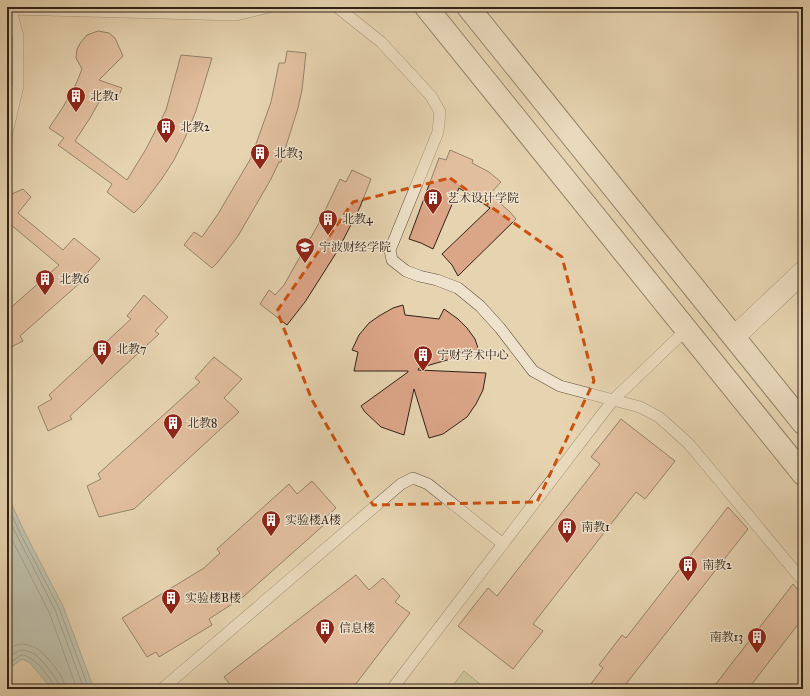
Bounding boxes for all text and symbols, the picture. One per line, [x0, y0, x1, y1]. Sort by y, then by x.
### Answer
building icon: 北教1 [65, 85, 87, 113]
place label: 北教1 [90, 89, 119, 103]
building icon: 北教2 [155, 116, 177, 144]
place label: 北教2 [180, 120, 210, 134]
building icon: 北教3 [249, 142, 271, 170]
place label: 北教3 [274, 146, 303, 160]
building icon: 艺术设计学院 [422, 187, 444, 215]
place label: 艺术设计学院 [447, 191, 519, 205]
building icon: 北教4 [317, 208, 339, 236]
place label: 北教4 [342, 212, 373, 226]
school or university icon: 宁波财经学院 [294, 236, 316, 264]
place label: 宁波财经学院 [319, 240, 391, 254]
building icon: 北教6 [34, 268, 56, 296]
place label: 北教6 [59, 272, 90, 286]
building icon: 北教7 [91, 338, 113, 366]
place label: 北教7 [116, 342, 146, 356]
building icon: 宁财学术中心 [412, 344, 434, 372]
place label: 宁财学术中心 [437, 348, 509, 362]
building icon: 北教8 [162, 412, 184, 440]
place label: 北教8 [187, 416, 217, 430]
building icon: 实验楼A楼 [260, 509, 282, 537]
place label: 实验楼A楼 [285, 513, 341, 527]
building icon: 南教1 [556, 516, 578, 544]
place label: 南教1 [581, 520, 610, 534]
building icon: 南教2 [677, 554, 699, 582]
place label: 南教2 [702, 558, 732, 572]
building icon: 实验楼B楼 [160, 587, 182, 615]
place label: 实验楼B楼 [185, 591, 241, 605]
building icon: 信息楼 [314, 617, 336, 645]
place label: 信息楼 [339, 621, 375, 635]
building icon: 南教13 [746, 626, 768, 654]
place label: 南教13 [709, 630, 743, 644]

